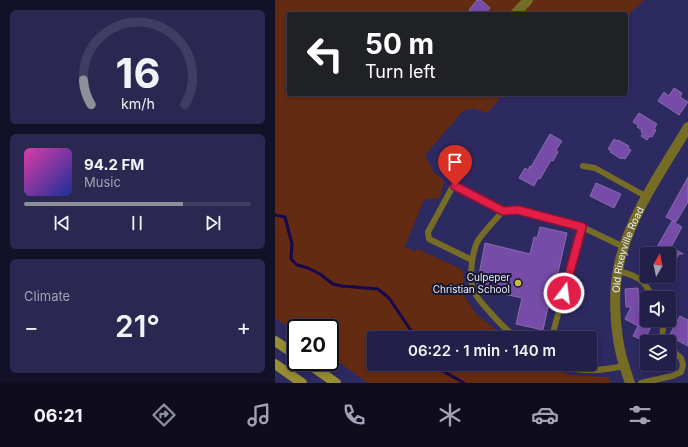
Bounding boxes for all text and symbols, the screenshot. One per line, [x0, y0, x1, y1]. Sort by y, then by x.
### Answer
text: 50 m [365, 27, 434, 61]
icon: left [299, 28, 351, 80]
text: 16 [115, 48, 160, 98]
text: Turn left [365, 61, 435, 82]
text: km/h [121, 95, 154, 112]
pin [438, 145, 472, 186]
icon: arrive [444, 151, 466, 173]
text: 94.2 FM [84, 155, 144, 174]
text: Music [84, 174, 121, 190]
street label: Old Rixeyville Road [609, 204, 646, 293]
icon: previous [51, 212, 73, 234]
icon: pause [126, 212, 148, 234]
icon: next [202, 212, 224, 234]
north arrow [640, 247, 676, 283]
map controls [640, 247, 676, 371]
place label: Culpeper Christian School [433, 271, 510, 295]
position arrow [543, 272, 585, 314]
marker: Culpeper Christian School [513, 278, 523, 288]
text: Climate [24, 288, 70, 304]
button: sound [640, 291, 676, 327]
text: 21° [115, 308, 160, 344]
text: − [24, 314, 39, 340]
text: + [236, 314, 251, 340]
speed limit sign: 20 [287, 319, 339, 371]
button: layers [640, 335, 676, 371]
text: 06:22 · 1 min · 140 m [408, 341, 556, 360]
icon: directions [150, 401, 178, 429]
icon: music [245, 401, 273, 429]
icon: phone [340, 401, 368, 429]
icon: climate [436, 401, 464, 429]
icon: car [531, 401, 559, 429]
icon: filters [626, 401, 654, 429]
text: 06:21 [34, 405, 83, 426]

